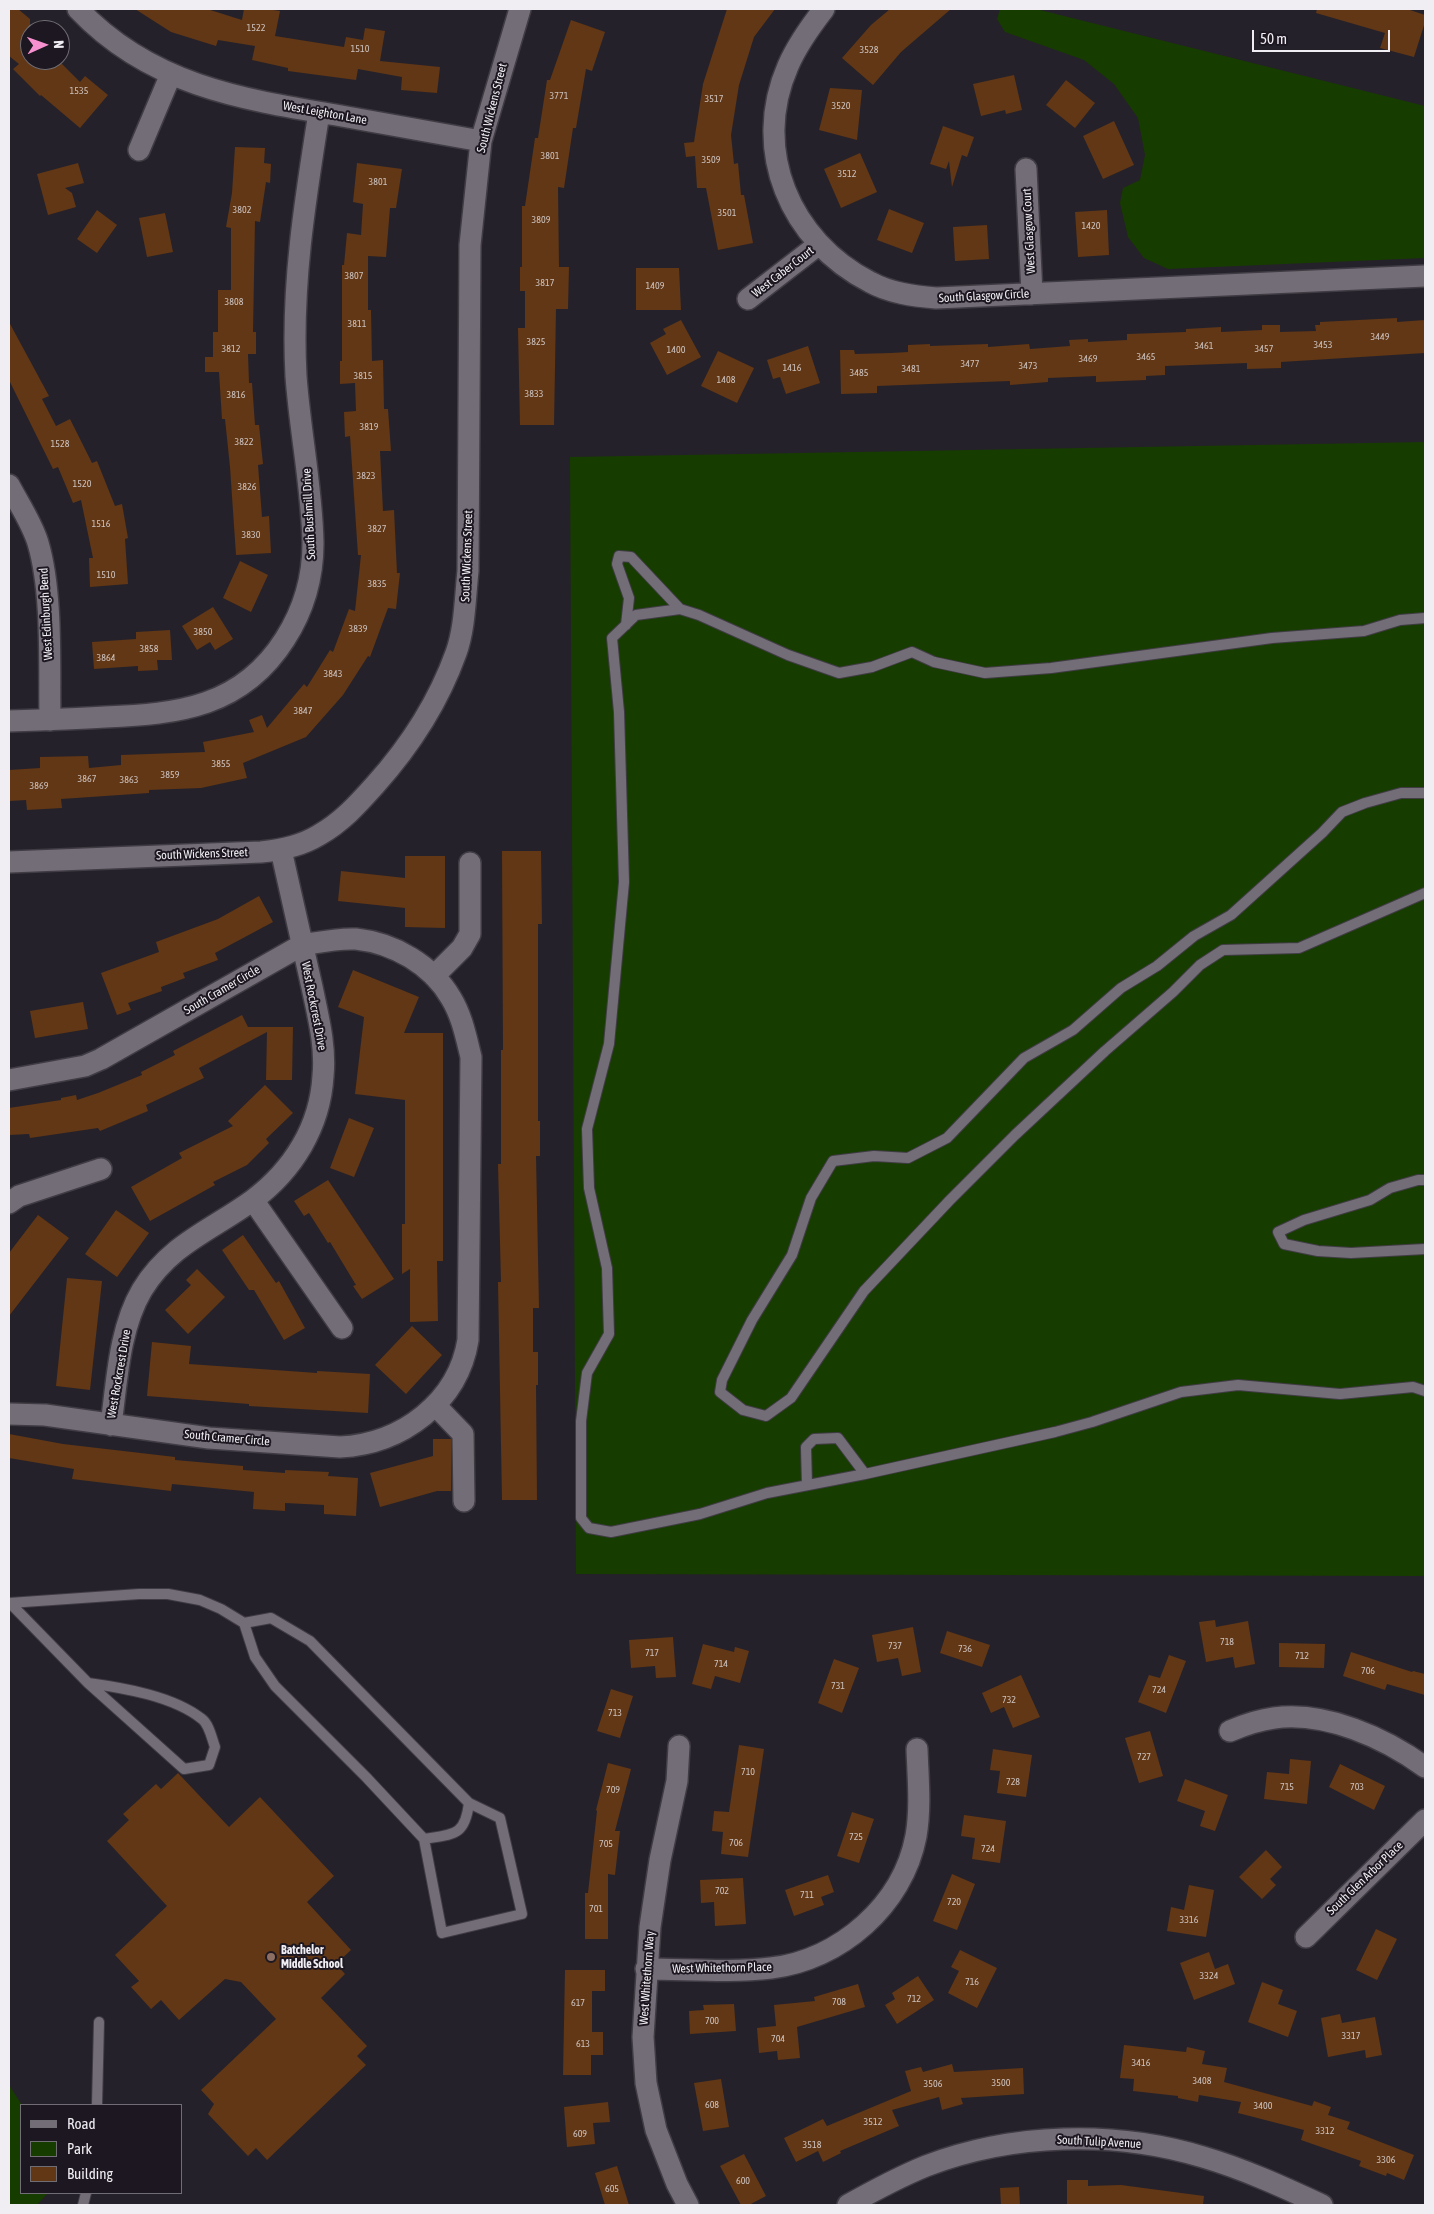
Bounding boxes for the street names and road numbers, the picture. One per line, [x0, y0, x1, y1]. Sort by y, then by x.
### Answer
street label: South Wickens Street [474, 62, 510, 154]
street label: West Leighton Lane [282, 99, 368, 127]
street label: West Glasgow Court [1020, 188, 1038, 274]
street label: West Caber Court [749, 244, 817, 300]
street label: South Glasgow Circle [938, 286, 1030, 306]
street label: South Bushmill Drive [299, 468, 319, 560]
street label: South Wickens Street [458, 510, 476, 602]
street label: West Edinburgh Bend [36, 567, 56, 661]
street label: South Wickens Street [156, 845, 248, 863]
street label: West Rockcrest Drive [298, 960, 330, 1052]
street label: South Cramer Circle [181, 962, 263, 1018]
street label: West Rockcrest Drive [104, 1328, 134, 1420]
street label: South Cramer Circle [184, 1427, 270, 1449]
street label: South Glen Arbor Place [1324, 1838, 1406, 1918]
street label: West Whitethorn Way [637, 1931, 657, 2025]
street label: West Whitethorn Place [672, 1960, 772, 1976]
street label: South Tulip Avenue [1057, 2133, 1141, 2151]

